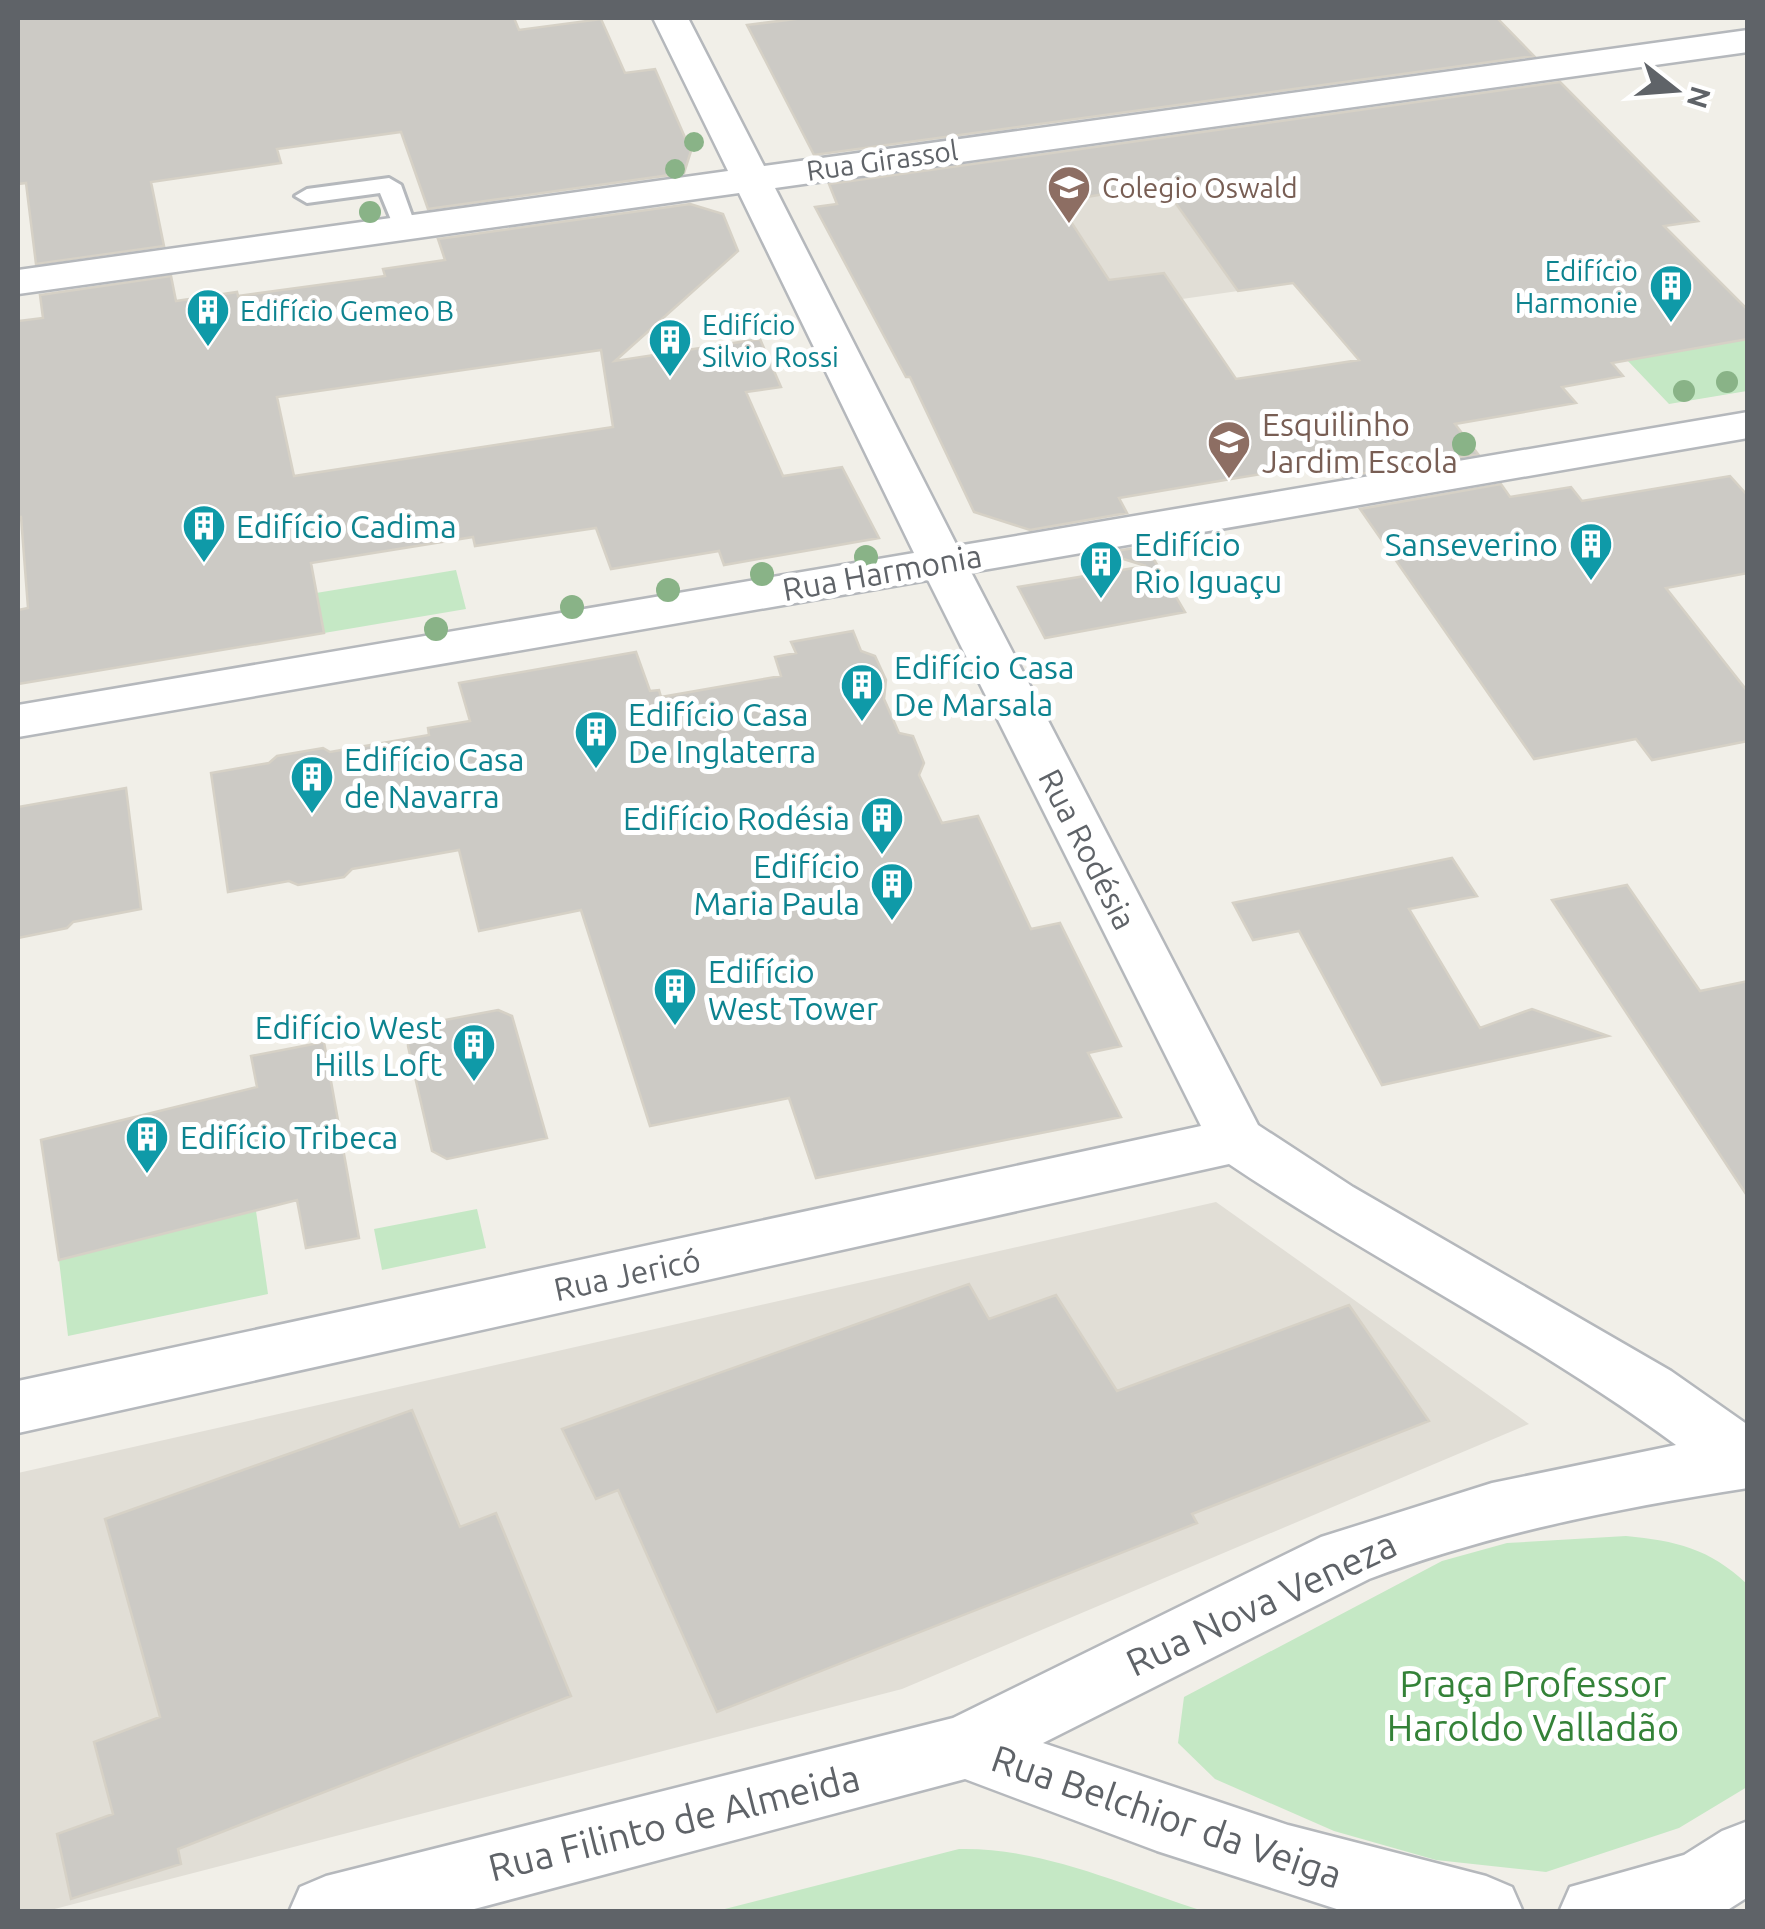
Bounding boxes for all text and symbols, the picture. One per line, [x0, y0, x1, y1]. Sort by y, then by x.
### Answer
north arrow [1625, 40, 1725, 140]
text: N [1682, 83, 1717, 112]
street label: Rua Girassol [804, 134, 960, 186]
school or university icon: Colegio Oswald [1046, 164, 1092, 225]
place label: Colegio Oswald [1102, 172, 1298, 203]
place label: Edifício Harmonie [1515, 255, 1638, 318]
building icon: Edifício Harmonie [1648, 263, 1694, 324]
building icon: Edifício Gemeo B [185, 287, 231, 348]
place label: Edifício Gemeo B [240, 295, 454, 326]
place label: Edifício Silvio Rossi [702, 309, 839, 372]
building icon: Edifício Silvio Rossi [647, 317, 693, 378]
place label: Esquilinho Jardim Escola [1262, 406, 1458, 479]
school or university icon: Esquilinho Jardim Escola [1206, 419, 1252, 480]
building icon: Edifício Cadima [181, 503, 227, 564]
place label: Edifício Cadima [236, 508, 457, 544]
building icon: Sanseverino [1568, 521, 1614, 582]
place label: Edifício Rio Iguaçu [1134, 526, 1282, 599]
place label: Sanseverino [1385, 526, 1558, 562]
street label: Rua Harmonia [780, 537, 984, 607]
building icon: Edifício Rio Iguaçu [1078, 539, 1124, 600]
place label: Edifício Casa De Marsala [894, 649, 1074, 722]
building icon: Edifício Casa De Marsala [839, 662, 885, 723]
place label: Edifício Casa De Inglaterra [628, 696, 816, 769]
building icon: Edifício Casa De Inglaterra [573, 709, 619, 770]
place label: Edifício Casa de Navarra [344, 741, 524, 814]
building icon: Edifício Casa de Navarra [289, 754, 335, 815]
street label: Rua Rodésia [1032, 763, 1144, 935]
building icon: Edifício Rodésia [859, 795, 905, 856]
place label: Edifício Rodésia [623, 800, 850, 836]
place label: Edifício Maria Paula [694, 848, 860, 921]
building icon: Edifício Maria Paula [869, 861, 915, 922]
place label: Edifício West Tower [708, 953, 878, 1026]
building icon: Edifício West Tower [652, 966, 698, 1027]
place label: Edifício West Hills Loft [255, 1009, 442, 1082]
building icon: Edifício West Hills Loft [451, 1022, 497, 1083]
building icon: Edifício Tribeca [124, 1114, 170, 1175]
place label: Edifício Tribeca [180, 1119, 398, 1155]
street label: Rua Jericó [550, 1241, 704, 1307]
street label: Rua Nova Veneza [1119, 1522, 1403, 1684]
park label: Praça Professor Haroldo Valladão [1387, 1662, 1679, 1748]
street label: Rua Belchior da Veiga [986, 1736, 1348, 1896]
street label: Rua Filinto de Almeida [484, 1756, 864, 1888]

